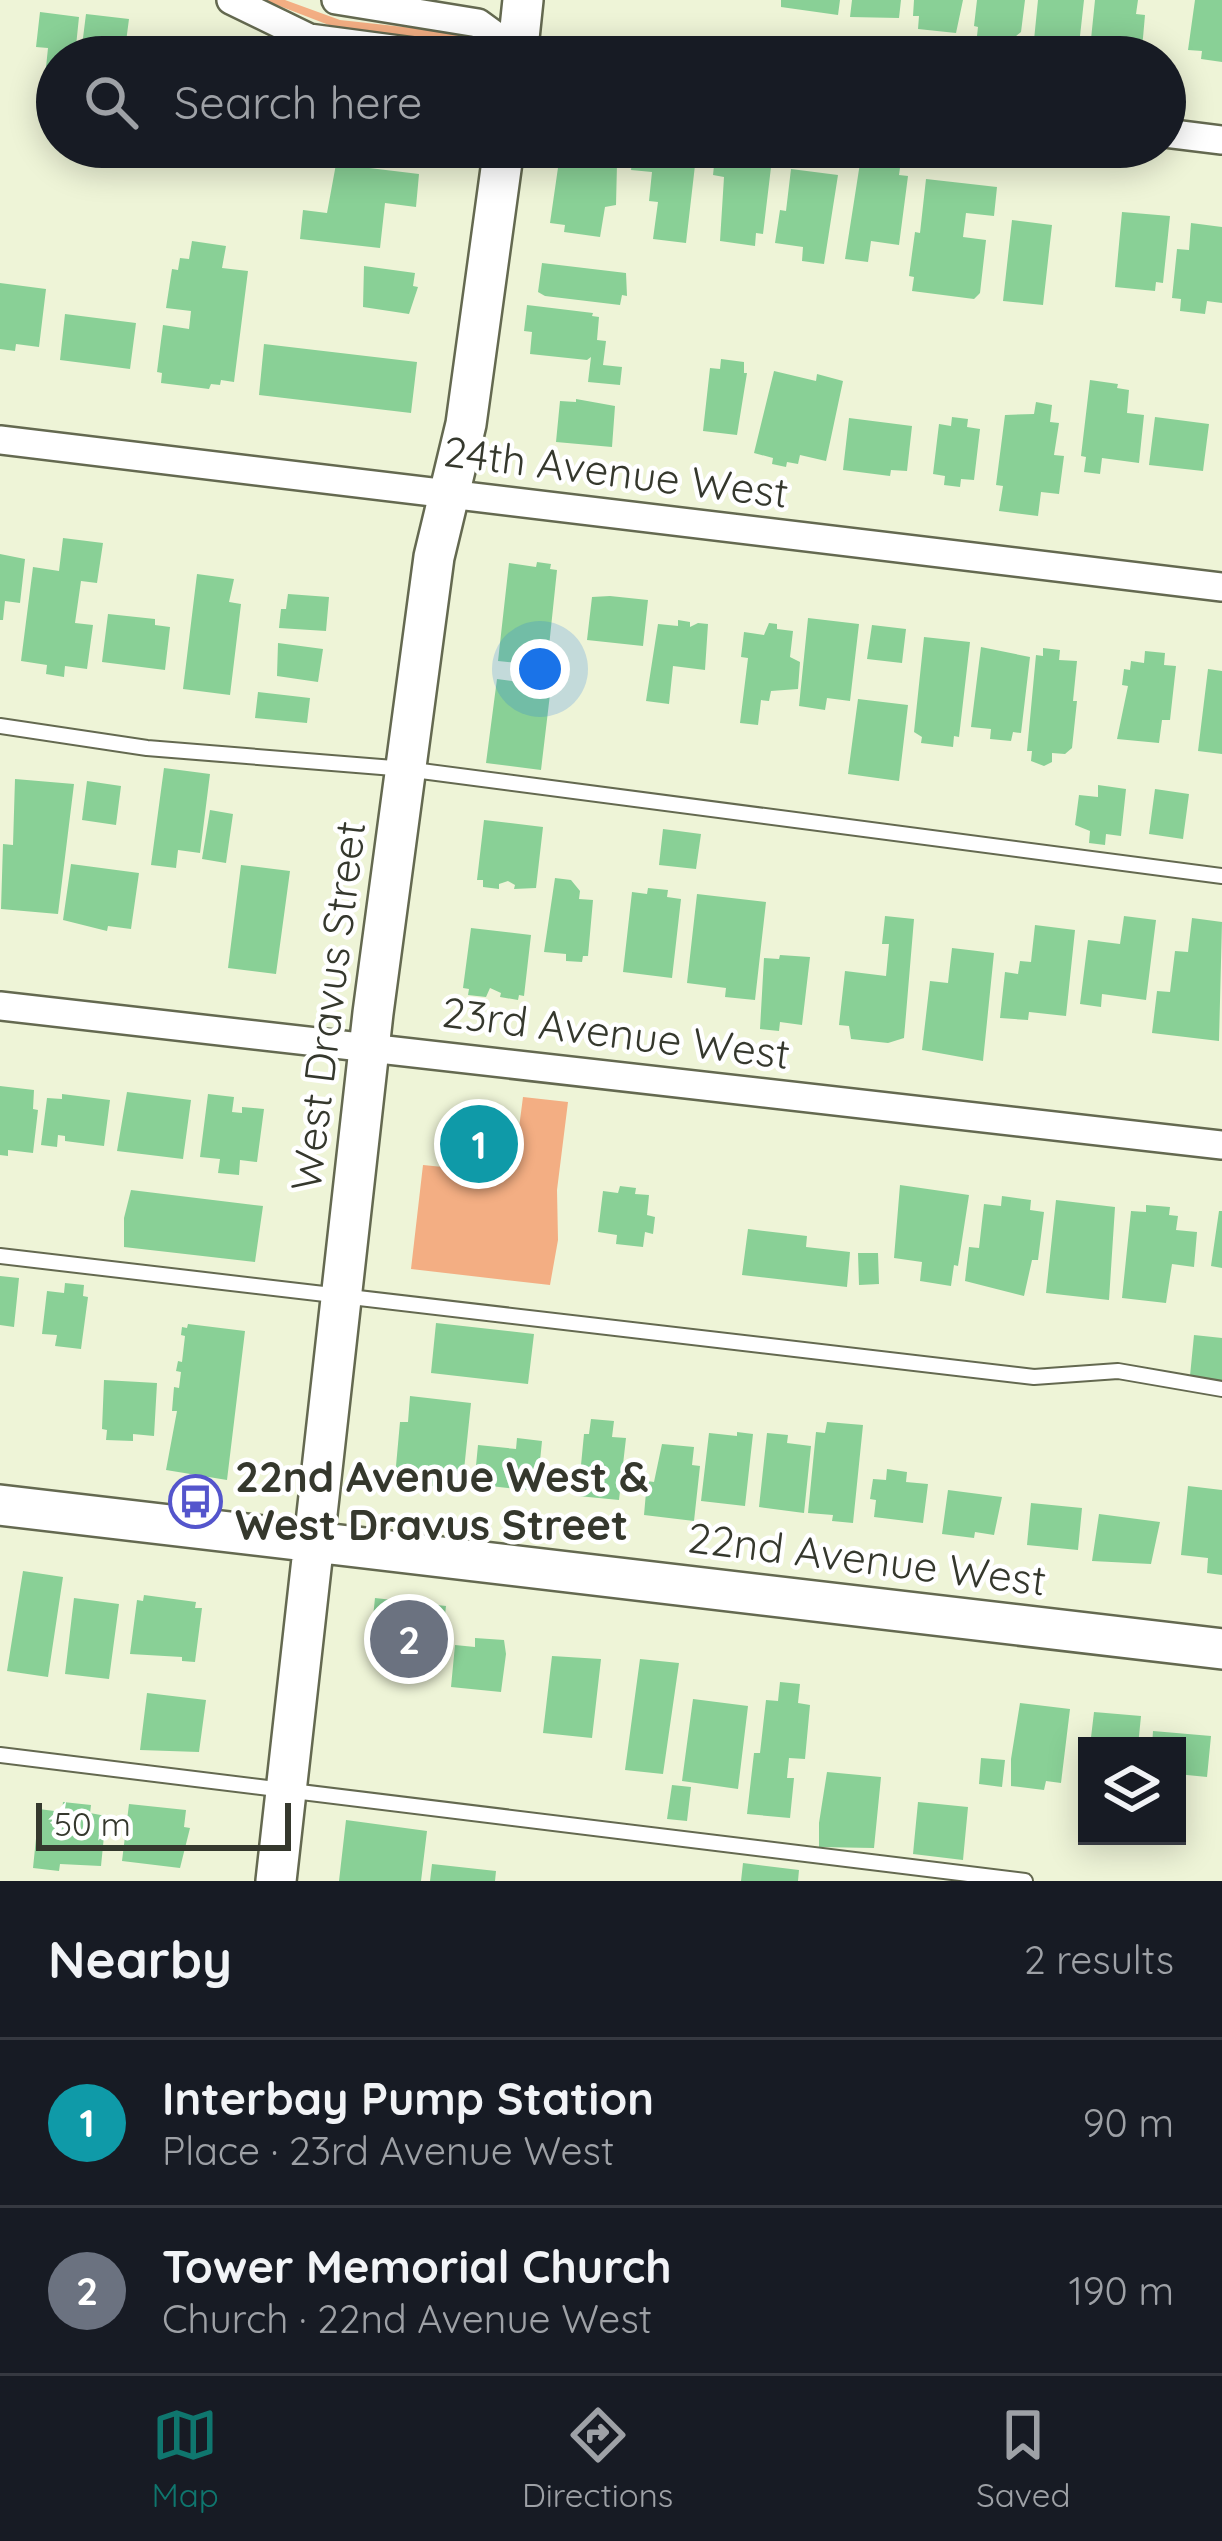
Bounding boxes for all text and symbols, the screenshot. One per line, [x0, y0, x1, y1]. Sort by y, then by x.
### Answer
search box [36, 36, 1186, 168]
icon: search [78, 69, 144, 135]
text: Search here [174, 74, 422, 130]
street label: 24th Avenue West [441, 424, 792, 519]
your location [510, 639, 570, 699]
street label: West Dravus Street [279, 818, 376, 1194]
street label: 23rd Avenue West [439, 985, 793, 1080]
pin: 1 [440, 1099, 518, 1189]
place label: 22nd Avenue West & West Dravus Street [235, 1450, 649, 1551]
bus stop icon: 22nd Avenue West & West Dravus Street [168, 1473, 224, 1529]
street label: 22nd Avenue West [685, 1510, 1049, 1607]
pin: 2 [370, 1594, 448, 1684]
map controls [1078, 1737, 1186, 1845]
button: layers [1078, 1737, 1186, 1845]
scale bar [36, 1797, 291, 1850]
text: 50 m [54, 1803, 131, 1844]
text: Nearby [48, 1927, 232, 1991]
text: 2 results [1024, 1935, 1174, 1984]
text: Interbay Pump Station [162, 2070, 654, 2126]
text: 1 [79, 2098, 95, 2147]
text: 90 m [1083, 2098, 1174, 2147]
text: Place · 23rd Avenue West [162, 2126, 614, 2175]
text: Tower Memorial Church [162, 2238, 672, 2294]
text: 2 [76, 2266, 98, 2315]
text: 190 m [1068, 2266, 1174, 2315]
text: Church · 22nd Avenue West [162, 2294, 652, 2343]
tab: Map [152, 2402, 219, 2515]
tab: Directions [522, 2402, 673, 2515]
tab: Saved [976, 2402, 1070, 2515]

